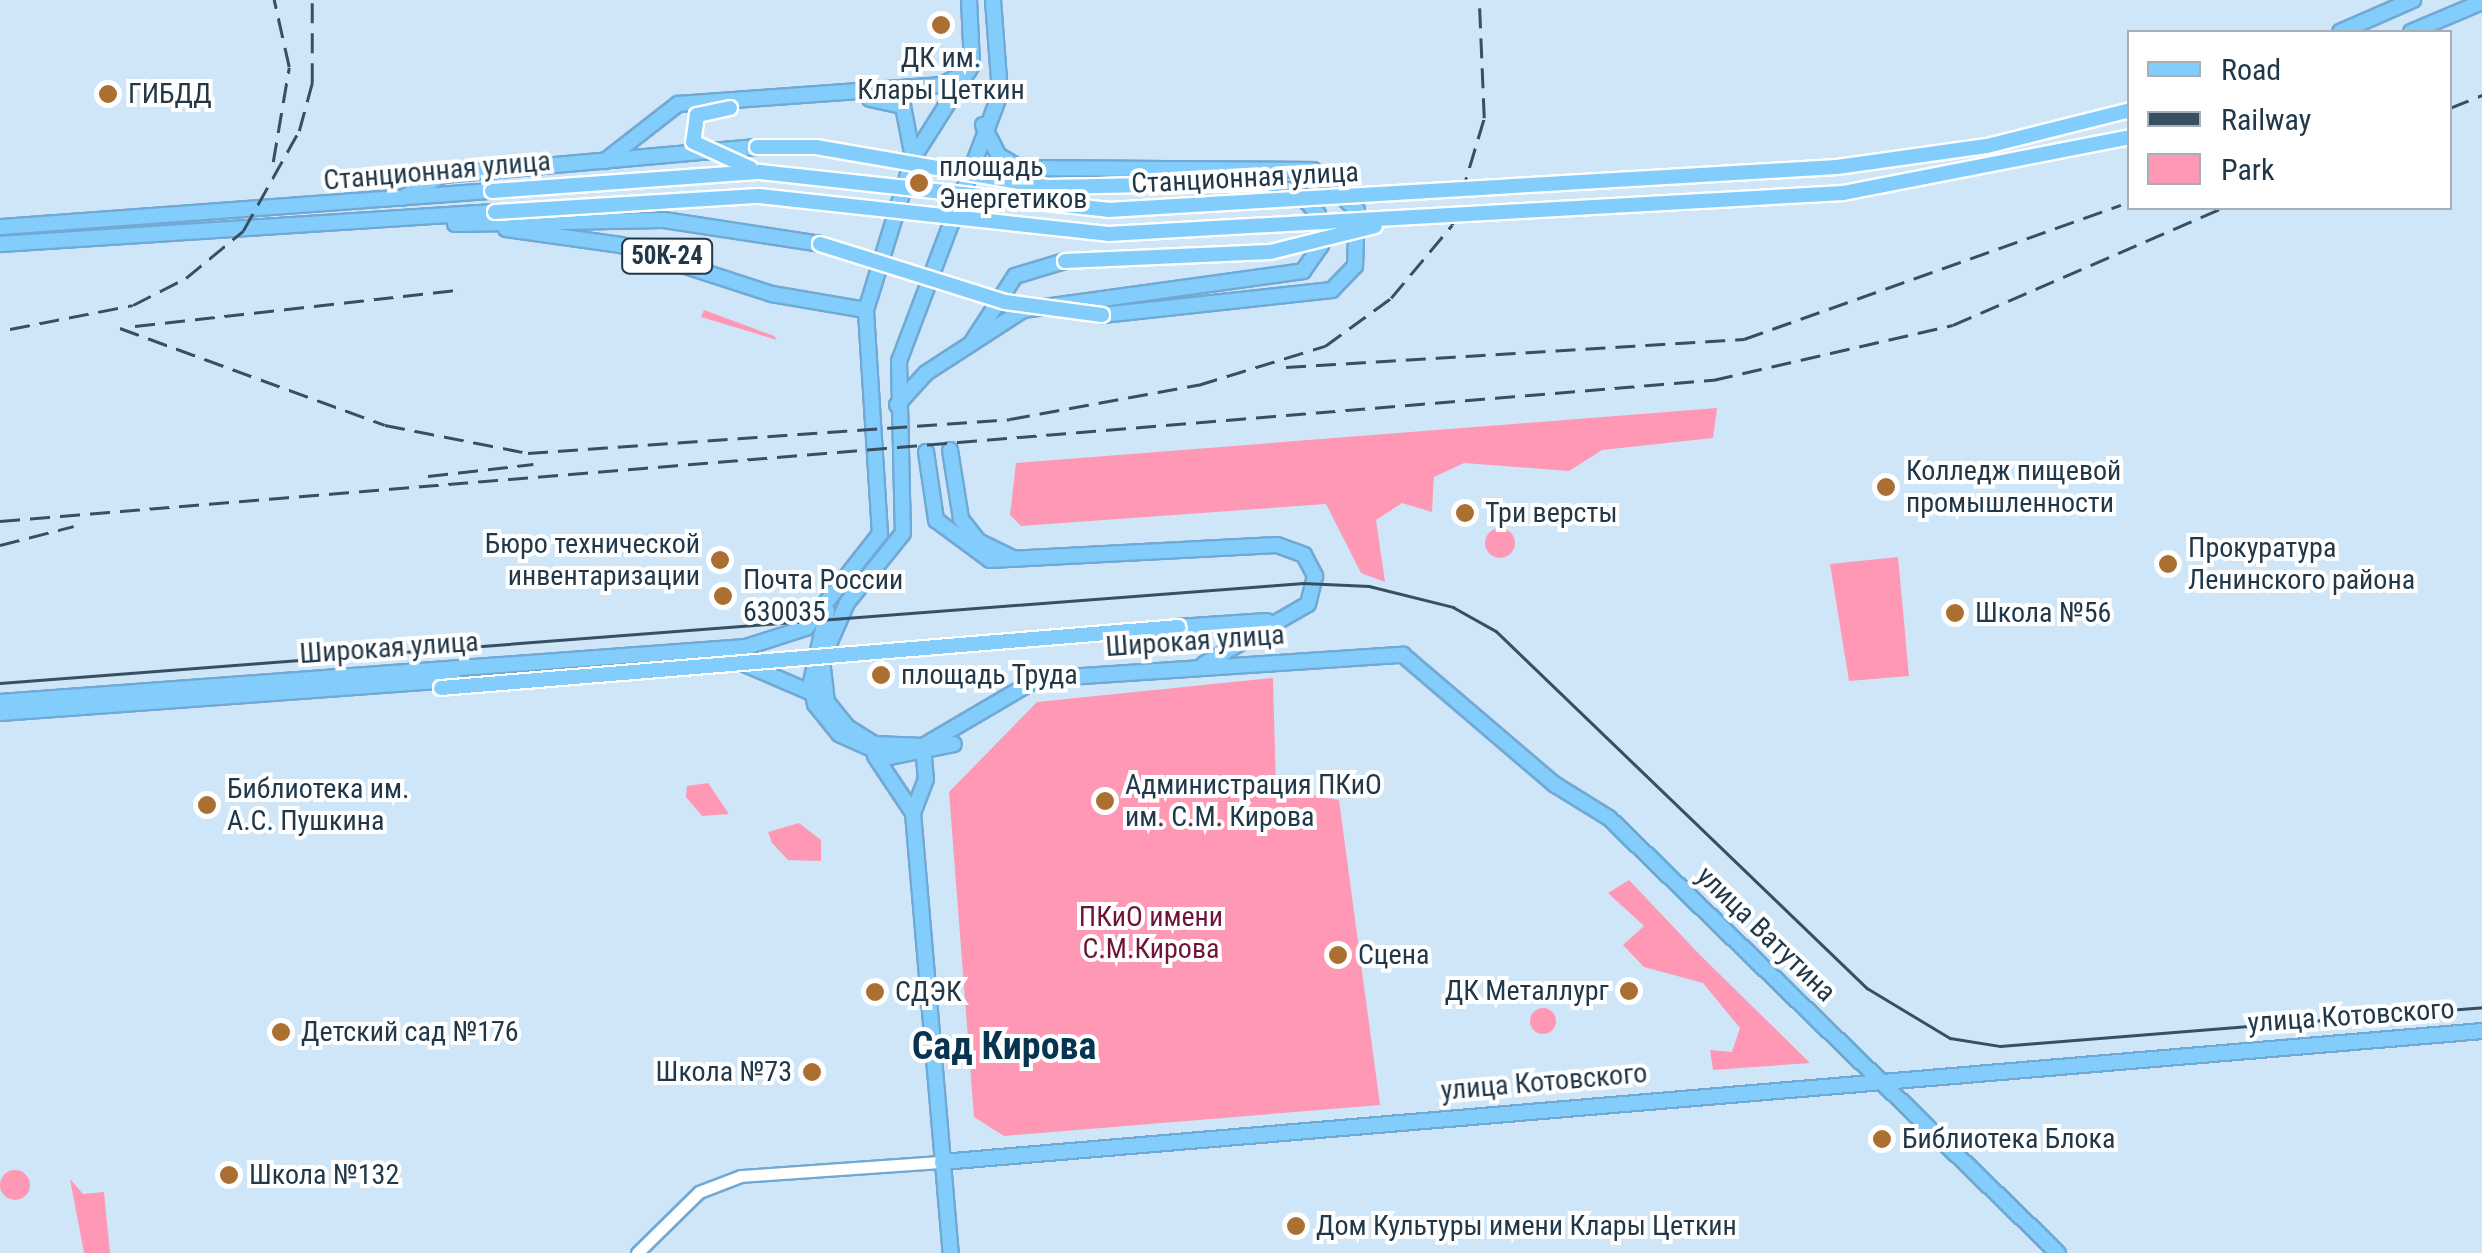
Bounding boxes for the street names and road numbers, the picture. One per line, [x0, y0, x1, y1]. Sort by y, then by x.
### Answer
street label: Станционная улица [322, 144, 552, 198]
street label: Станционная улица [1130, 155, 1360, 201]
road number: 50К-24 [620, 236, 714, 276]
street label: Широкая улица [1104, 618, 1286, 664]
street label: Широкая улица [298, 625, 480, 671]
street label: улица Ватутина [1690, 859, 1842, 1009]
street label: улица Котовского [2247, 992, 2455, 1040]
street label: улица Котовского [1439, 1056, 1649, 1108]

